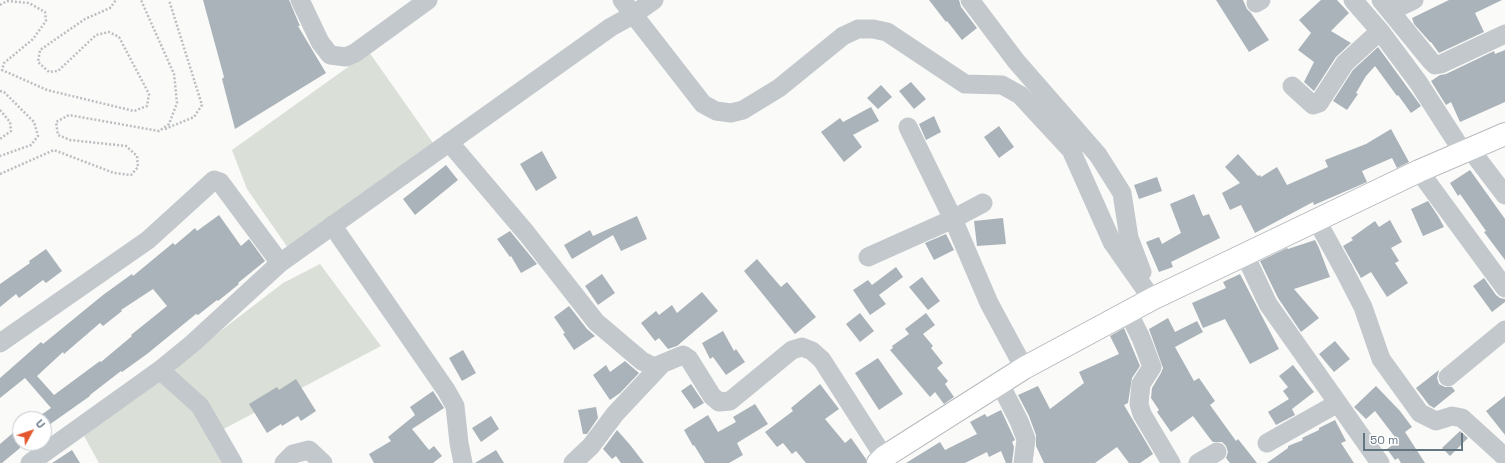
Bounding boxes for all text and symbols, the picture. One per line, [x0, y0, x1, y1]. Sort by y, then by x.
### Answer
north arrow [12, 411, 52, 451]
text: U [33, 417, 48, 431]
scale bar [1365, 425, 1465, 451]
text: 50 m [1370, 432, 1398, 448]

